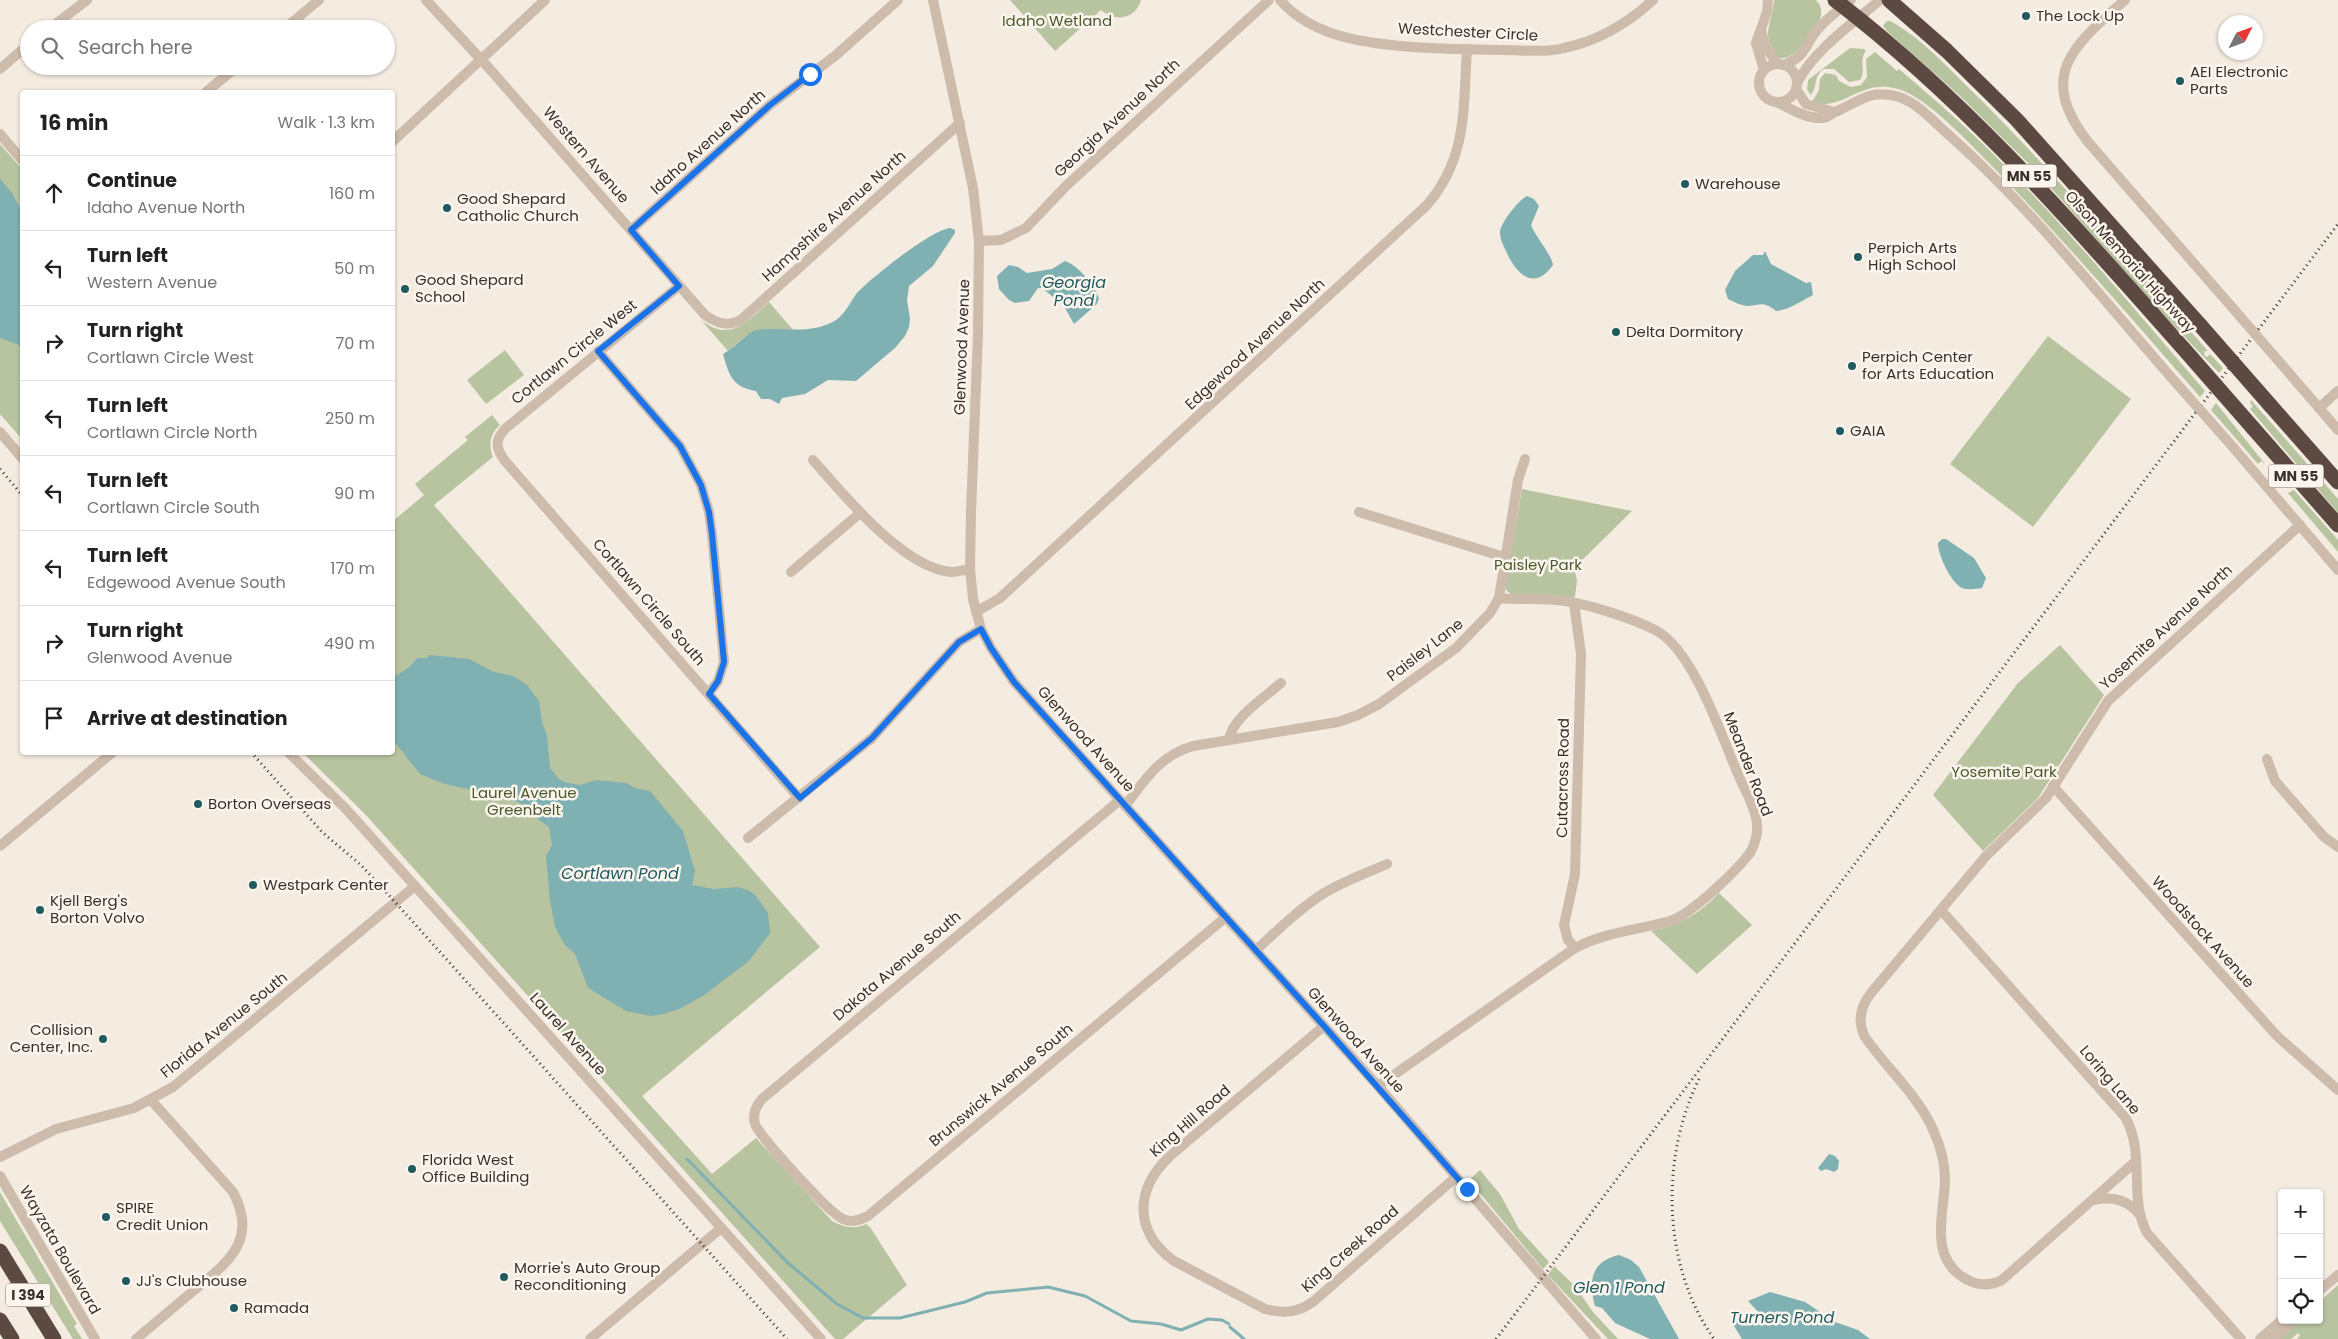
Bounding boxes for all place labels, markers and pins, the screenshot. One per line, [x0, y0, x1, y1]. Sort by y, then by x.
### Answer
place label: The Lock Up [2036, 5, 2124, 26]
marker: The Lock Up [2020, 10, 2032, 22]
place label: AEI Electronic Parts [2190, 61, 2288, 99]
marker: AEI Electronic Parts [2174, 75, 2186, 87]
place label: Warehouse [1695, 173, 1781, 194]
marker: Warehouse [1679, 178, 1691, 190]
place label: Good Shepard Catholic Church [457, 188, 579, 226]
marker: Good Shepard Catholic Church [441, 202, 453, 214]
place label: Perpich Arts High School [1868, 237, 1957, 275]
marker: Perpich Arts High School [1852, 251, 1864, 263]
place label: Good Shepard School [415, 269, 524, 307]
marker: Good Shepard School [399, 283, 411, 295]
place label: Delta Dormitory [1626, 321, 1744, 342]
marker: Delta Dormitory [1610, 326, 1622, 338]
place label: Perpich Center for Arts Education [1862, 346, 1994, 384]
marker: Perpich Center for Arts Education [1846, 360, 1858, 372]
place label: GAIA [1850, 420, 1886, 441]
marker: GAIA [1834, 425, 1846, 437]
place label: Borton Overseas [208, 793, 331, 814]
marker: Borton Overseas [192, 798, 204, 810]
place label: Westpark Center [263, 874, 389, 895]
marker: Westpark Center [247, 879, 259, 891]
place label: Kjell Berg's Borton Volvo [50, 890, 145, 928]
marker: Kjell Berg's Borton Volvo [34, 904, 46, 916]
place label: Collision Center, Inc. [10, 1019, 93, 1057]
marker: Collision Center, Inc. [97, 1033, 109, 1045]
place label: Florida West Office Building [422, 1149, 530, 1187]
marker: Florida West Office Building [406, 1163, 418, 1175]
place label: SPIRE Credit Union [116, 1197, 208, 1235]
marker: SPIRE Credit Union [100, 1211, 112, 1223]
place label: Morrie's Auto Group Reconditioning [514, 1257, 660, 1295]
place label: JJ's Clubhouse [136, 1270, 247, 1291]
marker: Morrie's Auto Group Reconditioning [498, 1271, 510, 1283]
marker: JJ's Clubhouse [120, 1275, 132, 1287]
place label: Ramada [244, 1297, 309, 1318]
marker: Ramada [228, 1302, 240, 1314]

